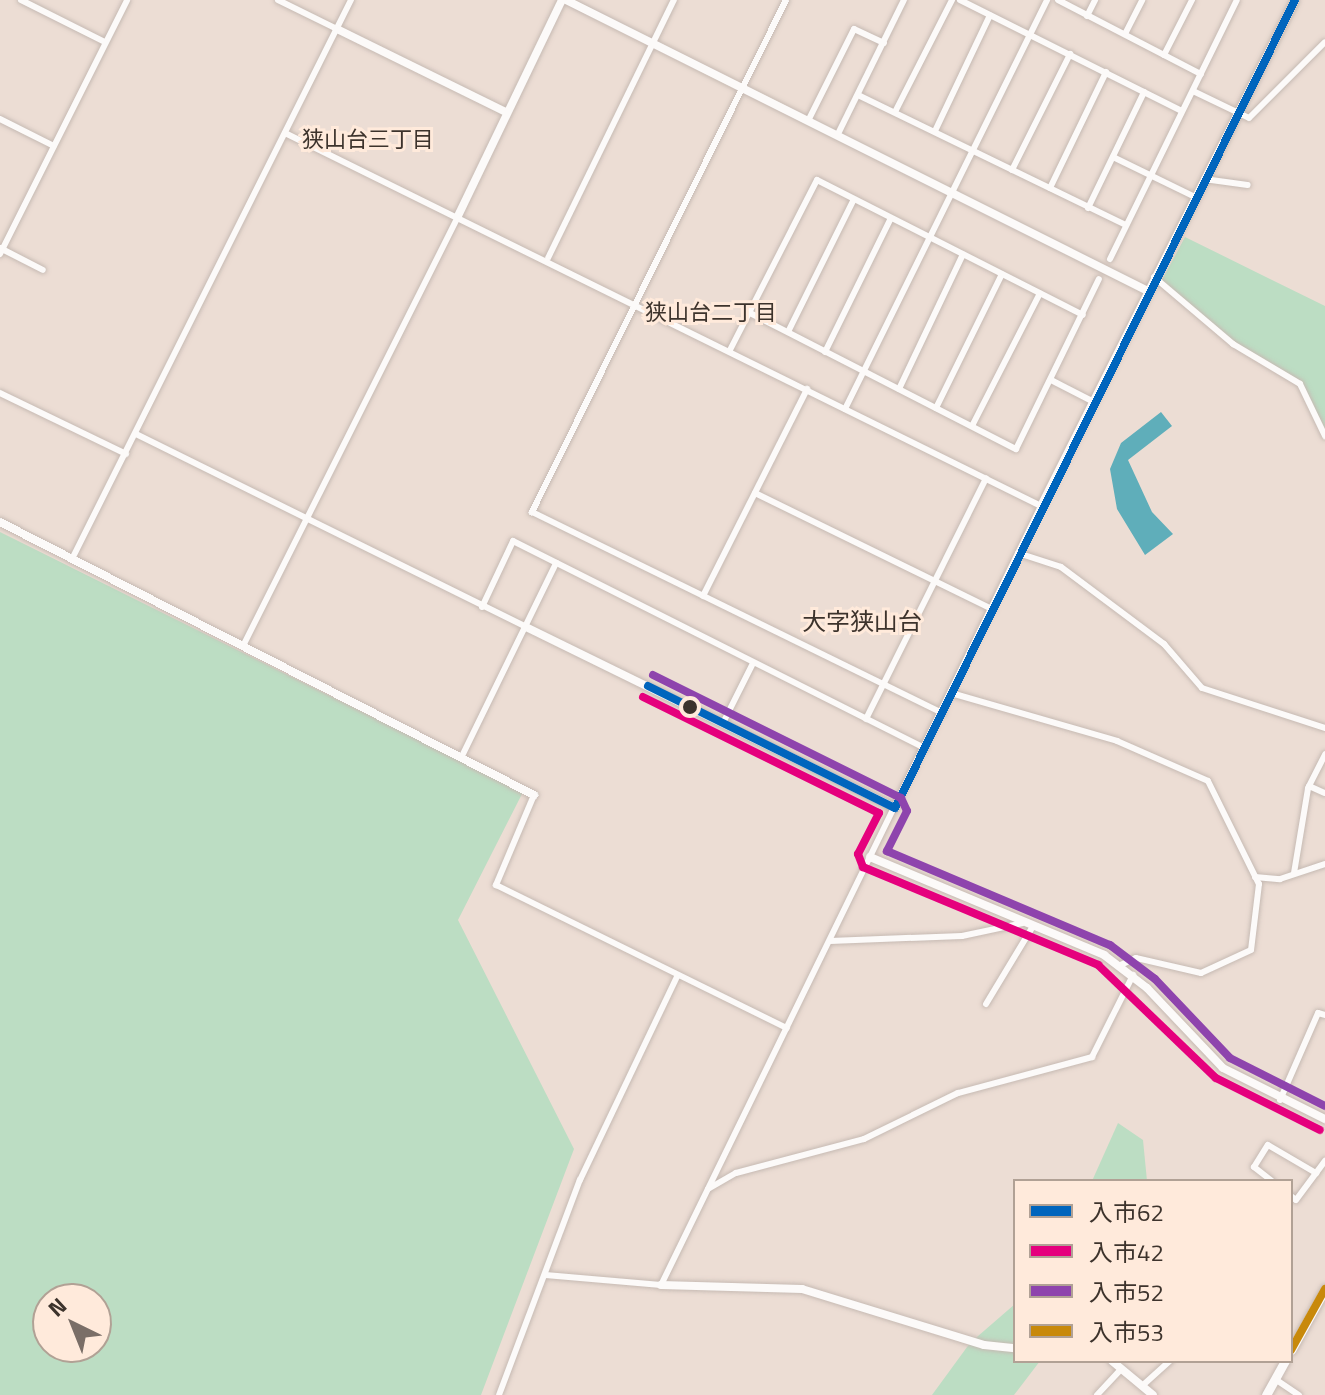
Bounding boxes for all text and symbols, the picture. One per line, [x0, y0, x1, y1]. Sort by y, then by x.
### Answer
district label: 狭山台三丁目 [302, 127, 434, 153]
district label: 狭山台二丁目 [645, 300, 777, 326]
district label: 大字狭山台 [802, 608, 922, 636]
unlabelled marker [682, 699, 698, 715]
legend [1013, 1179, 1293, 1363]
text: 入市62 [1089, 1194, 1164, 1230]
text: 入市42 [1089, 1234, 1164, 1270]
text: 入市52 [1089, 1274, 1164, 1310]
north arrow [32, 1283, 112, 1363]
text: N [40, 1289, 74, 1325]
text: 入市53 [1089, 1314, 1164, 1350]

